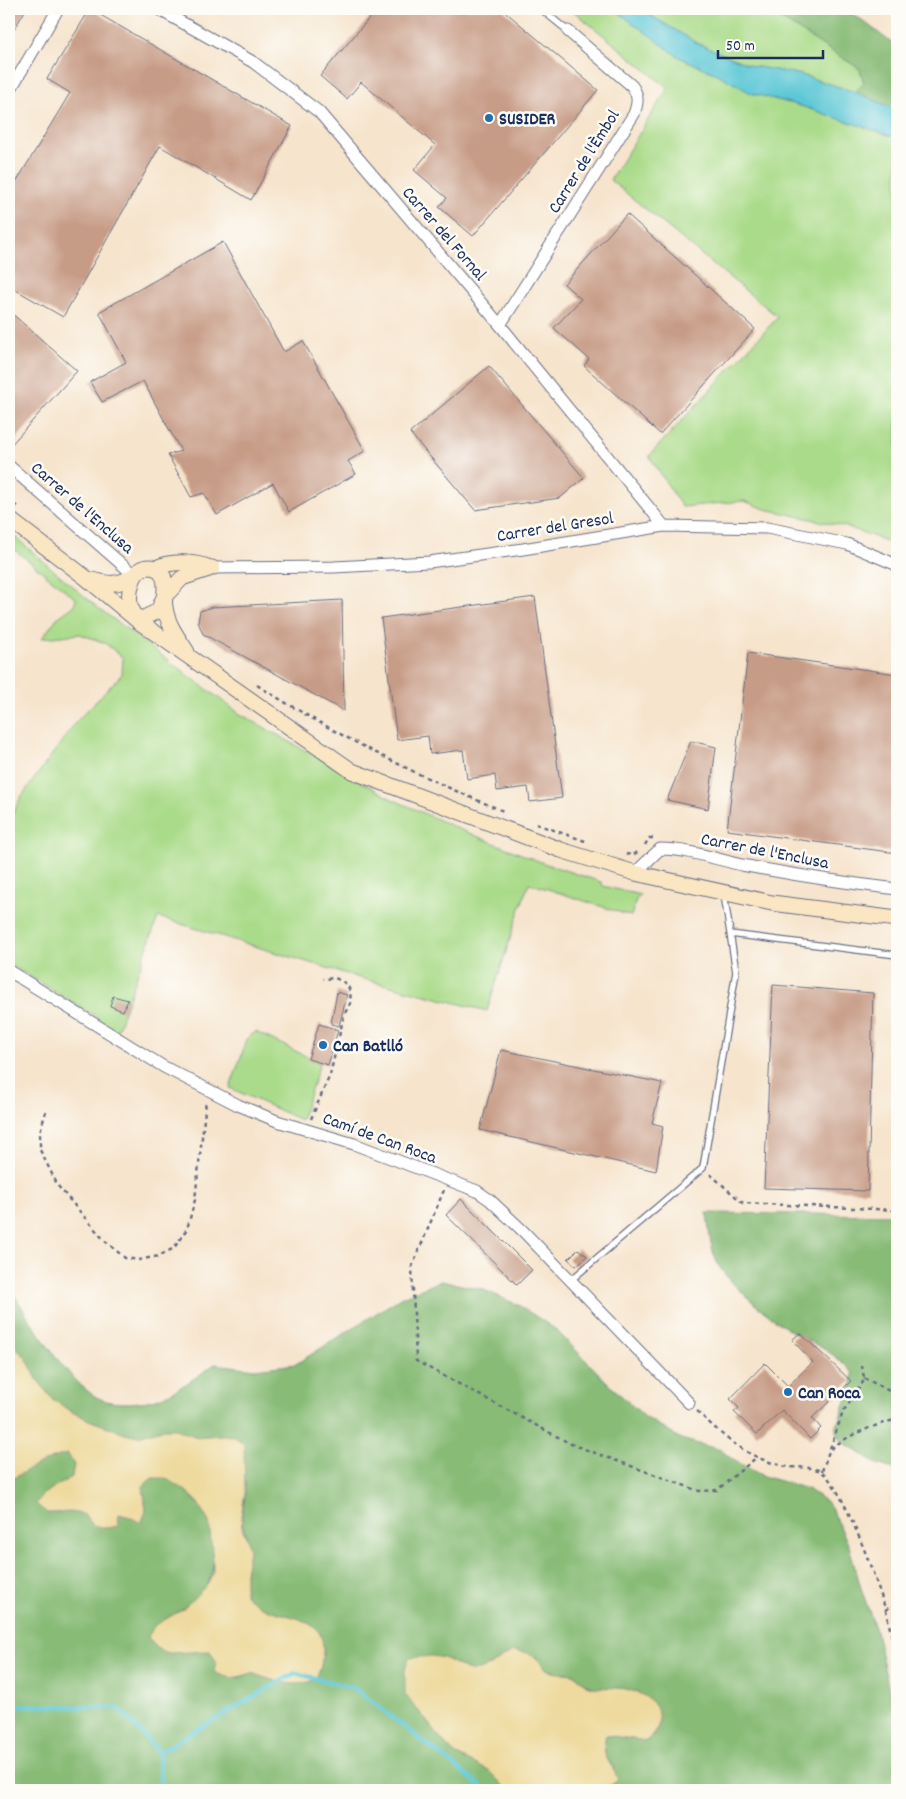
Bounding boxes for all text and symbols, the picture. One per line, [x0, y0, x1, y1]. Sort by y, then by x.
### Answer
scale bar [718, 28, 824, 60]
text: 50 m [726, 36, 755, 58]
street label: Carrer de l'Èmbol [543, 105, 627, 219]
place label: SUSIDER [499, 108, 556, 133]
marker: SUSIDER [483, 112, 495, 124]
street label: Carrer del Fornal [395, 182, 492, 288]
street label: Carrer de l'Enclusa [24, 457, 139, 561]
street label: Carrer del Gresol [495, 507, 616, 550]
street label: Carrer de l'Enclusa [699, 828, 831, 877]
place label: Can Batlló [333, 1035, 403, 1060]
marker: Can Batlló [317, 1039, 329, 1051]
street label: Camí de Can Roca [319, 1107, 440, 1172]
place label: Can Roca [798, 1382, 861, 1407]
marker: Can Roca [782, 1386, 794, 1398]

